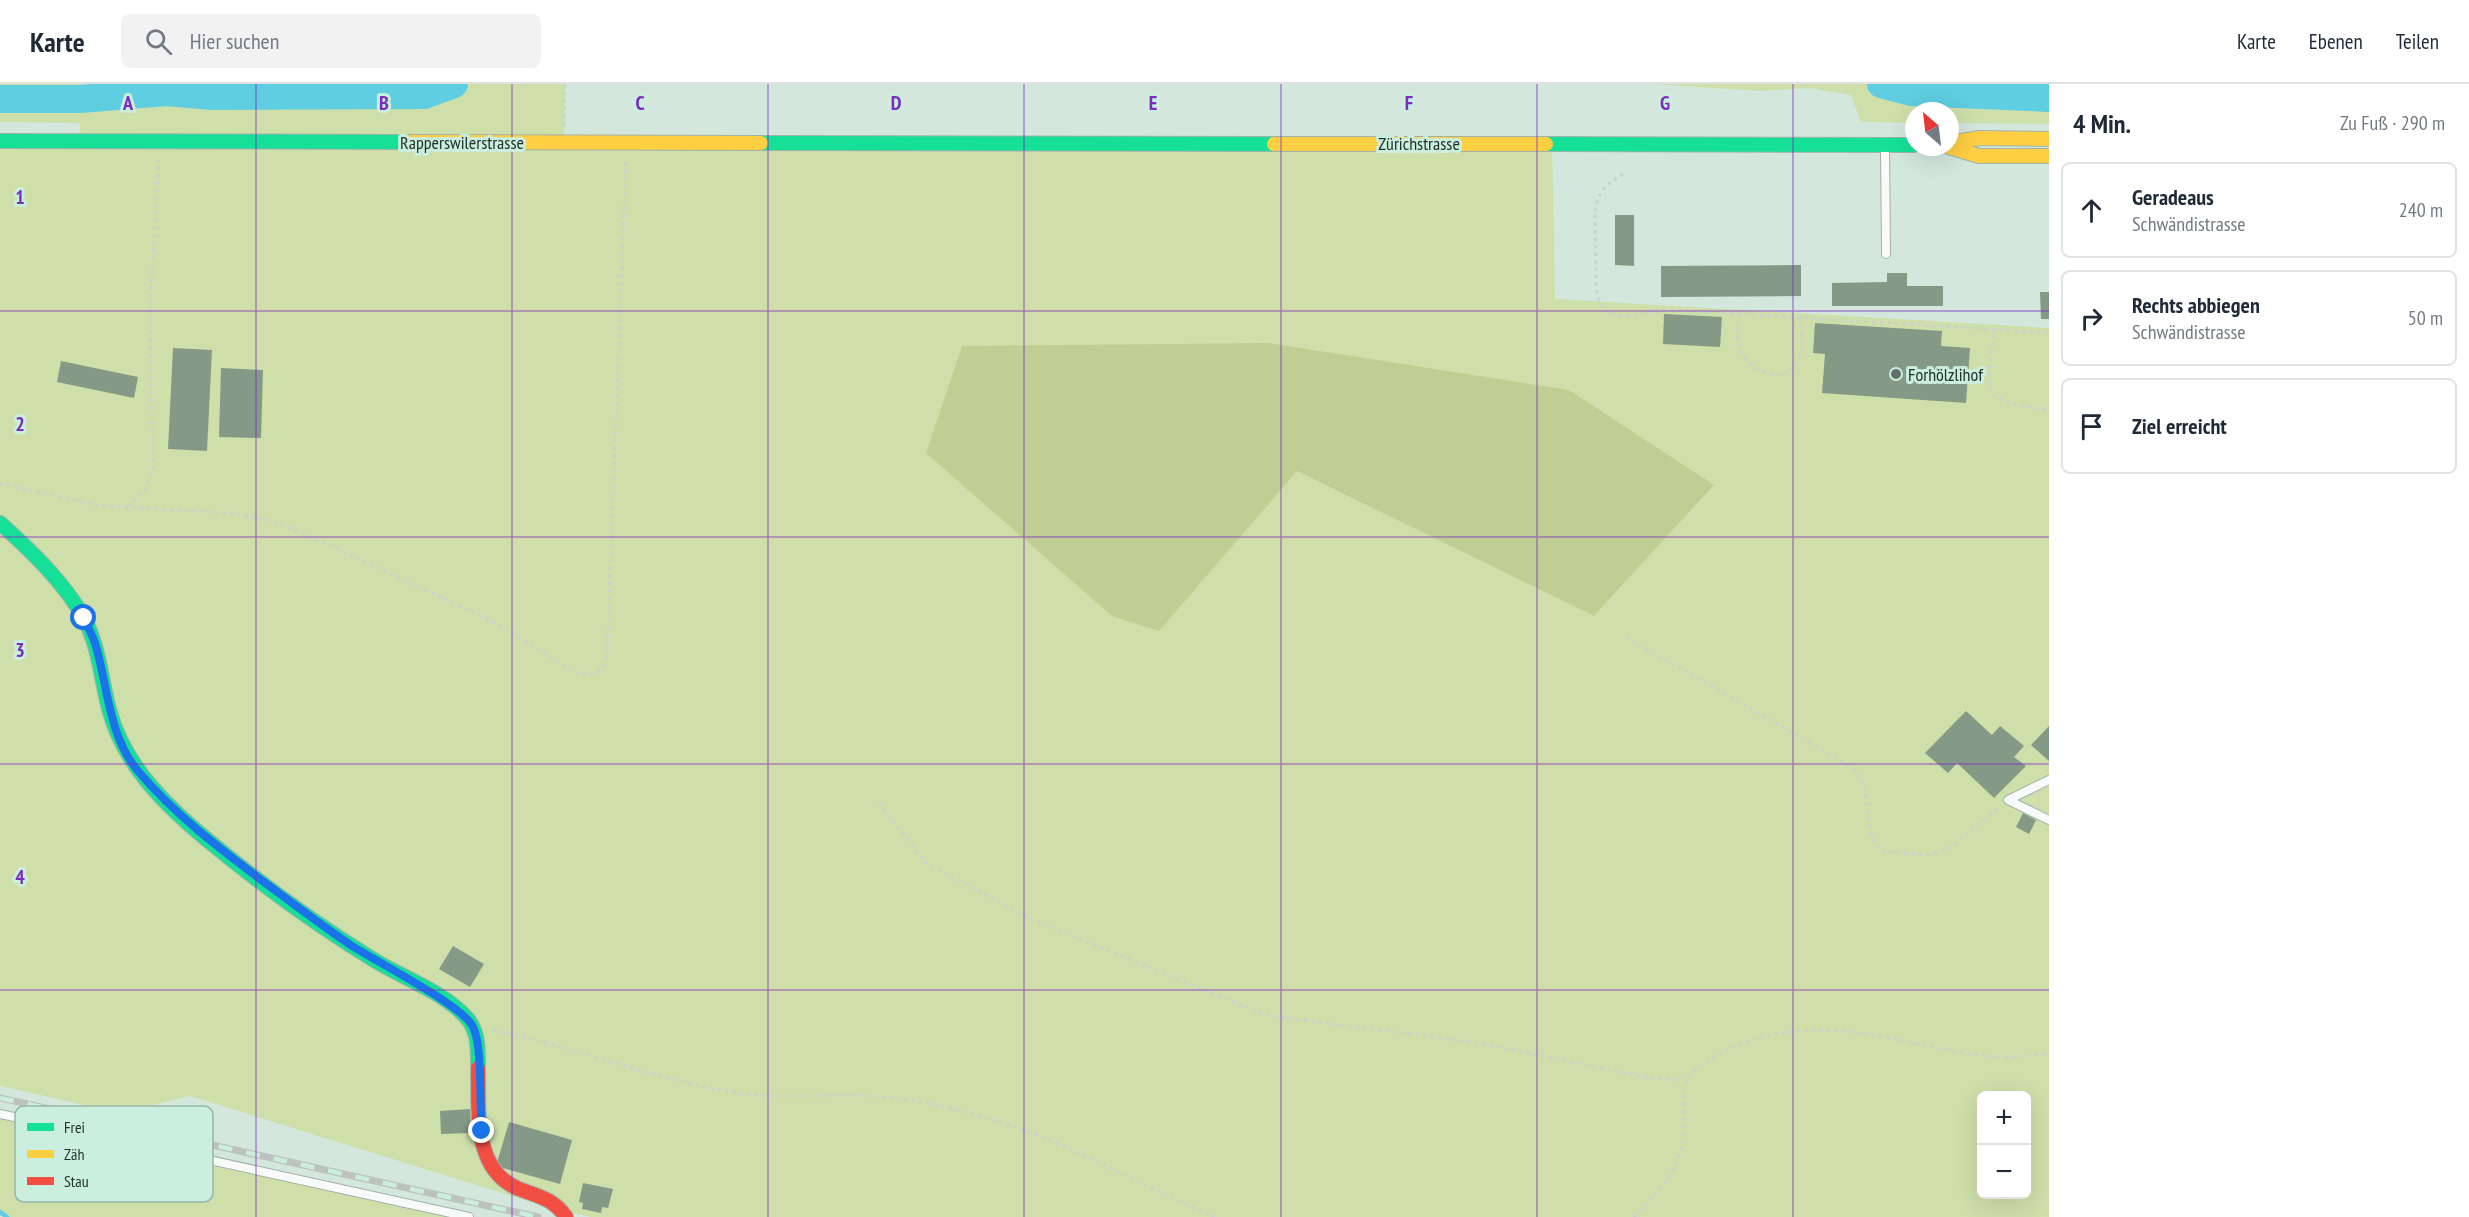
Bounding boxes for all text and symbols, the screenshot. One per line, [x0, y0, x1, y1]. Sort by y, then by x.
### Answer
search box [121, 14, 541, 68]
text: Karte [30, 23, 85, 60]
icon: search [142, 25, 175, 58]
text: Hier suchen [190, 27, 279, 55]
text: Karte [2237, 28, 2276, 55]
text: Ebenen [2309, 28, 2363, 55]
text: Teilen [2396, 28, 2439, 55]
text: A [122, 90, 134, 116]
text: B [379, 90, 389, 116]
text: C [635, 90, 645, 116]
text: D [891, 90, 902, 116]
text: E [1149, 90, 1157, 116]
text: F [1405, 90, 1413, 116]
text: G [1660, 90, 1670, 116]
north arrow [1905, 102, 1959, 156]
text: 4 Min. [2073, 107, 2131, 140]
text: Zu Fuß · 290 m [2340, 110, 2445, 136]
street label: Rapperswilerstrasse [400, 131, 524, 154]
street label: Zürichstrasse [1378, 132, 1460, 155]
text: Geradeaus [2132, 183, 2214, 211]
text: 1 [15, 184, 25, 210]
icon: ahead [2075, 194, 2108, 227]
text: 240 m [2399, 197, 2443, 223]
text: Schwändistrasse [2132, 211, 2246, 237]
text: Rechts abbiegen [2132, 291, 2260, 319]
icon: right [2075, 302, 2108, 335]
text: 50 m [2408, 305, 2443, 331]
text: Schwändistrasse [2132, 319, 2246, 345]
place label: Forhölzlihof [1908, 363, 1984, 386]
marker: Forhölzlihof [1889, 367, 1903, 381]
icon: arrive [2075, 410, 2108, 443]
text: 2 [15, 411, 25, 437]
text: Ziel erreicht [2132, 412, 2227, 440]
route start [70, 604, 96, 630]
text: 3 [15, 637, 25, 663]
text: 4 [15, 864, 25, 890]
map controls [1977, 1091, 2031, 1199]
button: + [1977, 1091, 2031, 1145]
legend [15, 1106, 213, 1202]
text: Frei [64, 1117, 85, 1137]
route end [468, 1117, 494, 1143]
text: Zäh [64, 1144, 84, 1164]
button: − [1977, 1145, 2031, 1199]
text: Stau [64, 1171, 89, 1191]

